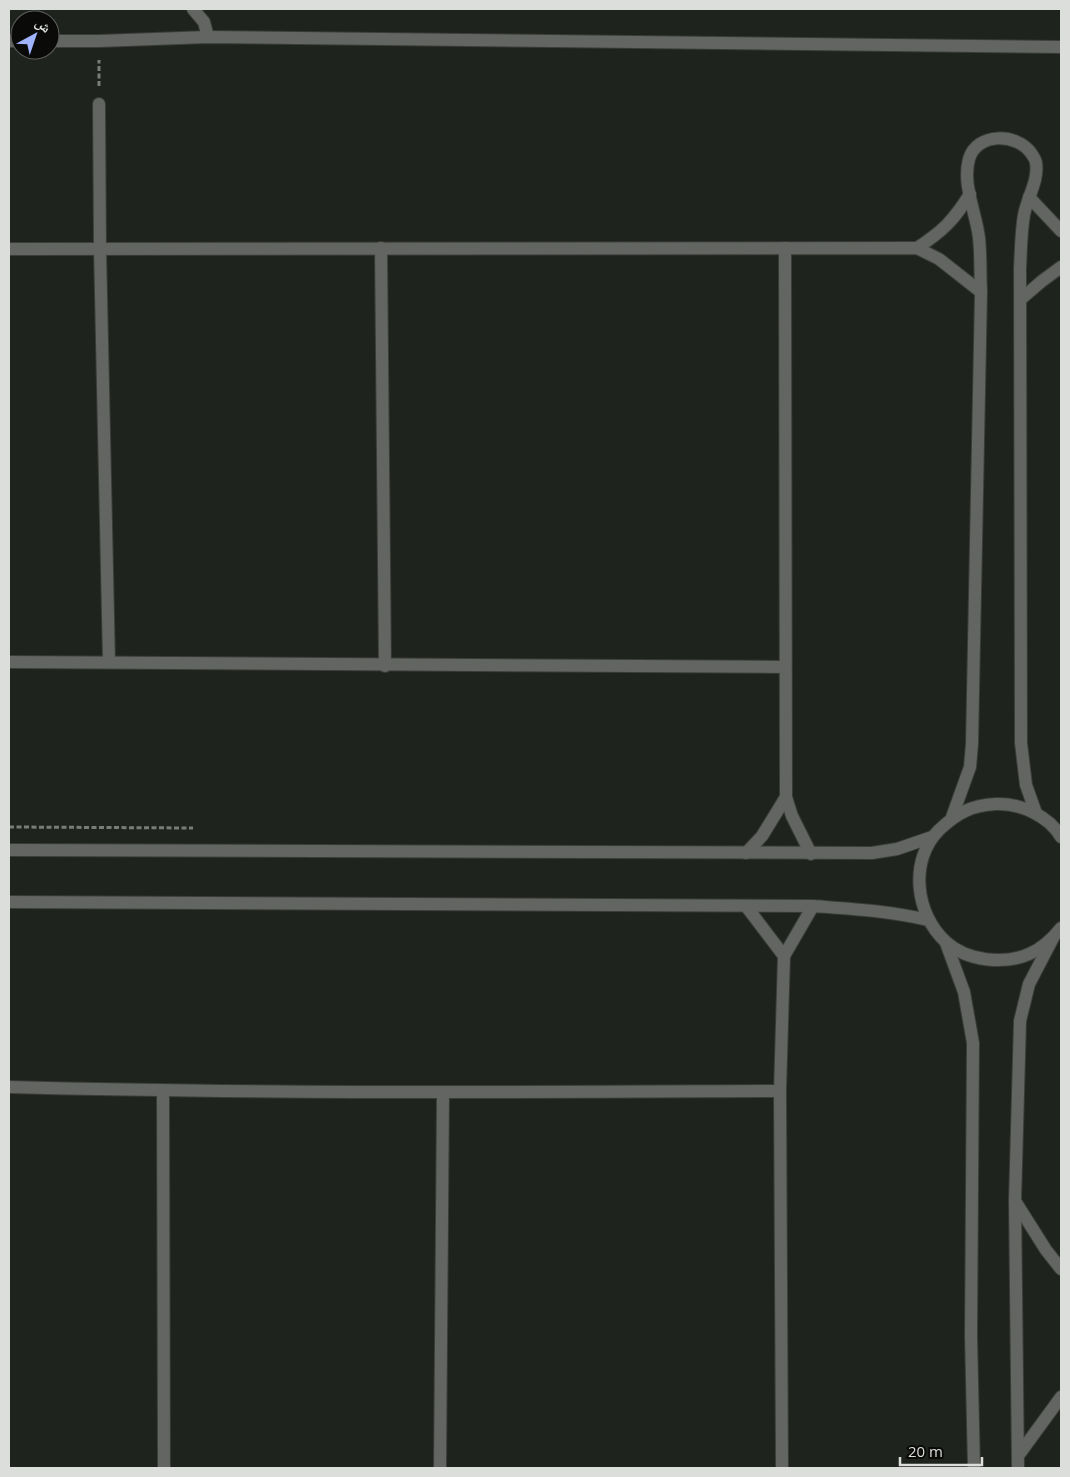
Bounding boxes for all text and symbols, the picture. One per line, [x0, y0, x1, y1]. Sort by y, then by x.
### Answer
north arrow [10, 10, 60, 60]
text: ش [32, 13, 56, 37]
scale bar [900, 1434, 982, 1466]
text: 20 m [908, 1441, 943, 1461]

